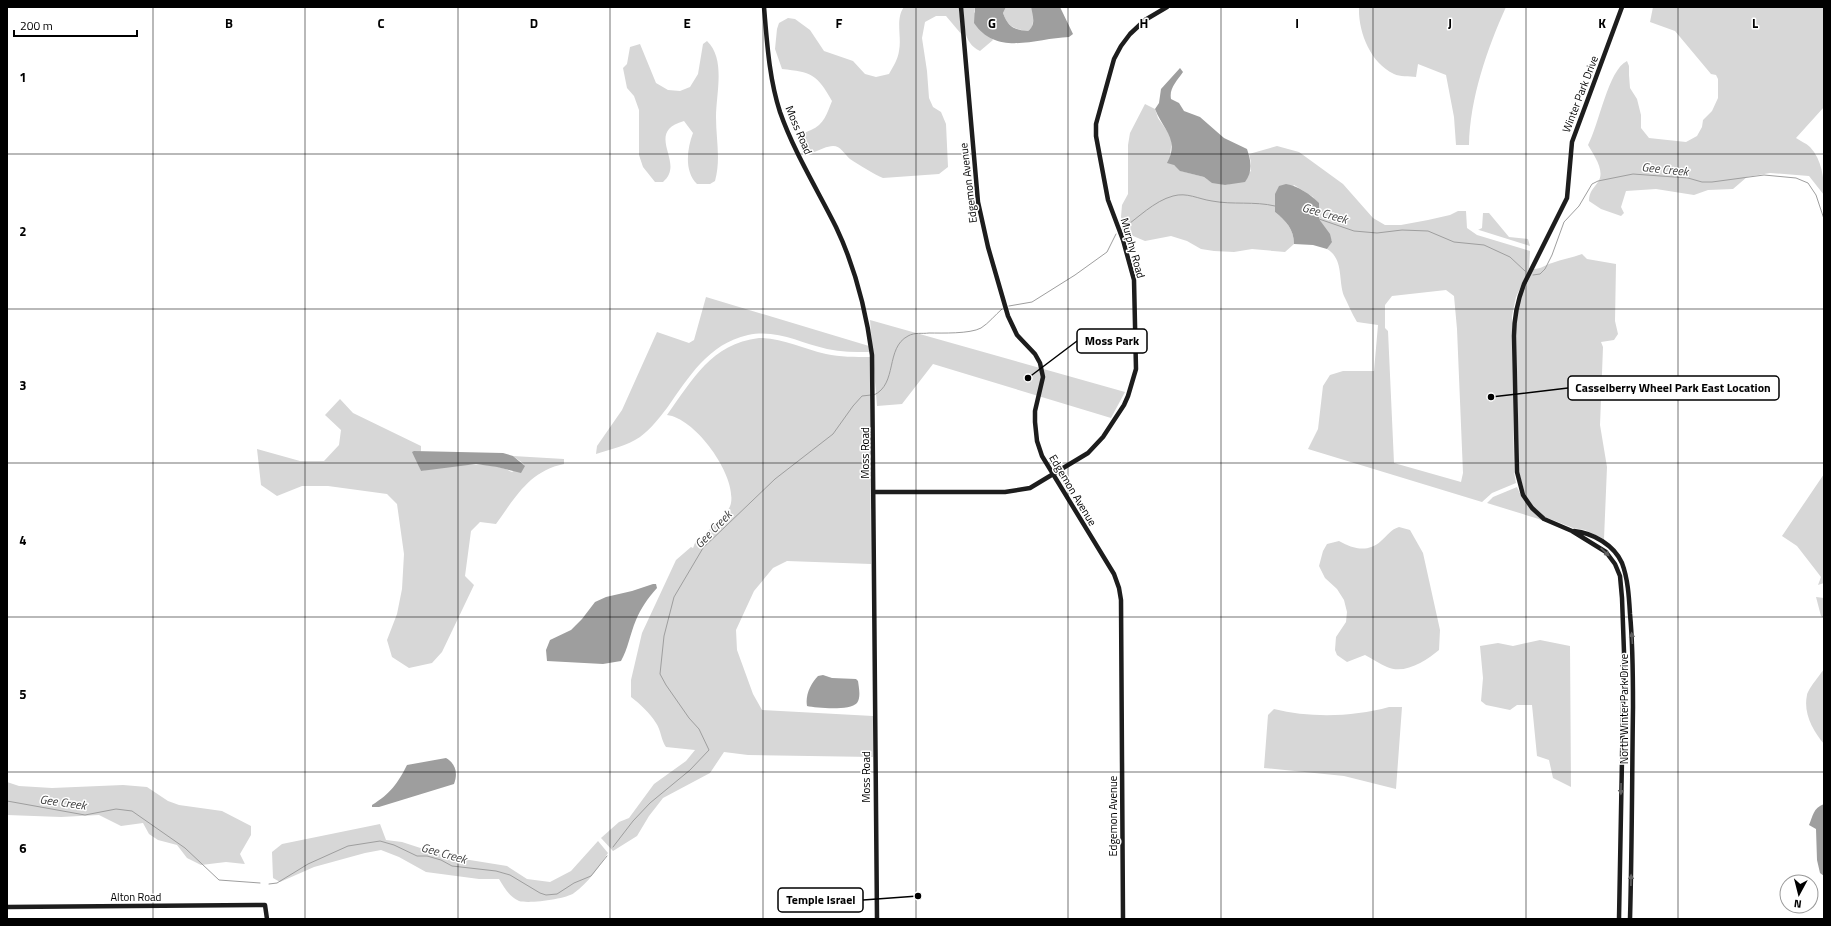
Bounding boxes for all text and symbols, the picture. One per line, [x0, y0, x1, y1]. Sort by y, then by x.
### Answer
scale bar [14, 12, 137, 38]
text: B [225, 13, 233, 33]
text: C [377, 13, 385, 33]
text: D [530, 13, 538, 33]
text: E [683, 13, 691, 33]
text: F [836, 13, 843, 33]
text: G [988, 13, 996, 33]
text: H [1140, 13, 1148, 33]
text: I [1295, 13, 1299, 33]
text: J [1448, 13, 1452, 33]
text: K [1598, 13, 1606, 33]
text: L [1752, 13, 1758, 33]
text: 200 m [20, 16, 53, 35]
street label: Winter Park Drive [1558, 53, 1602, 135]
text: 1 [19, 67, 27, 87]
street label: Moss Road [782, 103, 816, 157]
street label: Edgemon Avenue [955, 142, 981, 224]
water label: Gee Creek [1641, 157, 1691, 181]
water label: Gee Creek [1300, 197, 1352, 229]
street label: Murphy Road [1117, 216, 1149, 280]
text: 2 [19, 221, 27, 241]
callout: Moss Park [1077, 329, 1147, 353]
text: Moss Park [1085, 331, 1140, 350]
text: 3 [19, 375, 27, 395]
callout: Casselberry Wheel Park East Location [1568, 376, 1779, 400]
text: Casselberry Wheel Park East Location [1575, 378, 1771, 397]
street label: Moss Road [857, 427, 873, 479]
street label: Edgemon Avenue [1045, 451, 1101, 529]
water label: Gee Creek [690, 504, 737, 552]
text: 4 [19, 530, 27, 550]
one-way arrow [1600, 547, 1610, 556]
one-way arrow [1629, 632, 1636, 644]
street label: North Winter Park Drive [1616, 653, 1632, 764]
text: 5 [19, 684, 27, 704]
street label: Moss Road [858, 751, 874, 803]
street label: Edgemon Avenue [1105, 775, 1121, 856]
one-way arrow [1617, 783, 1624, 795]
water label: Gee Creek [39, 789, 89, 815]
water label: Gee Creek [419, 837, 471, 869]
text: 6 [19, 838, 27, 858]
one-way arrow [1628, 873, 1634, 886]
north arrow [1779, 874, 1819, 914]
callout: Temple Israel [778, 888, 863, 912]
street label: Alton Road [111, 889, 162, 905]
text: Temple Israel [786, 890, 856, 909]
text: N [1793, 896, 1803, 912]

